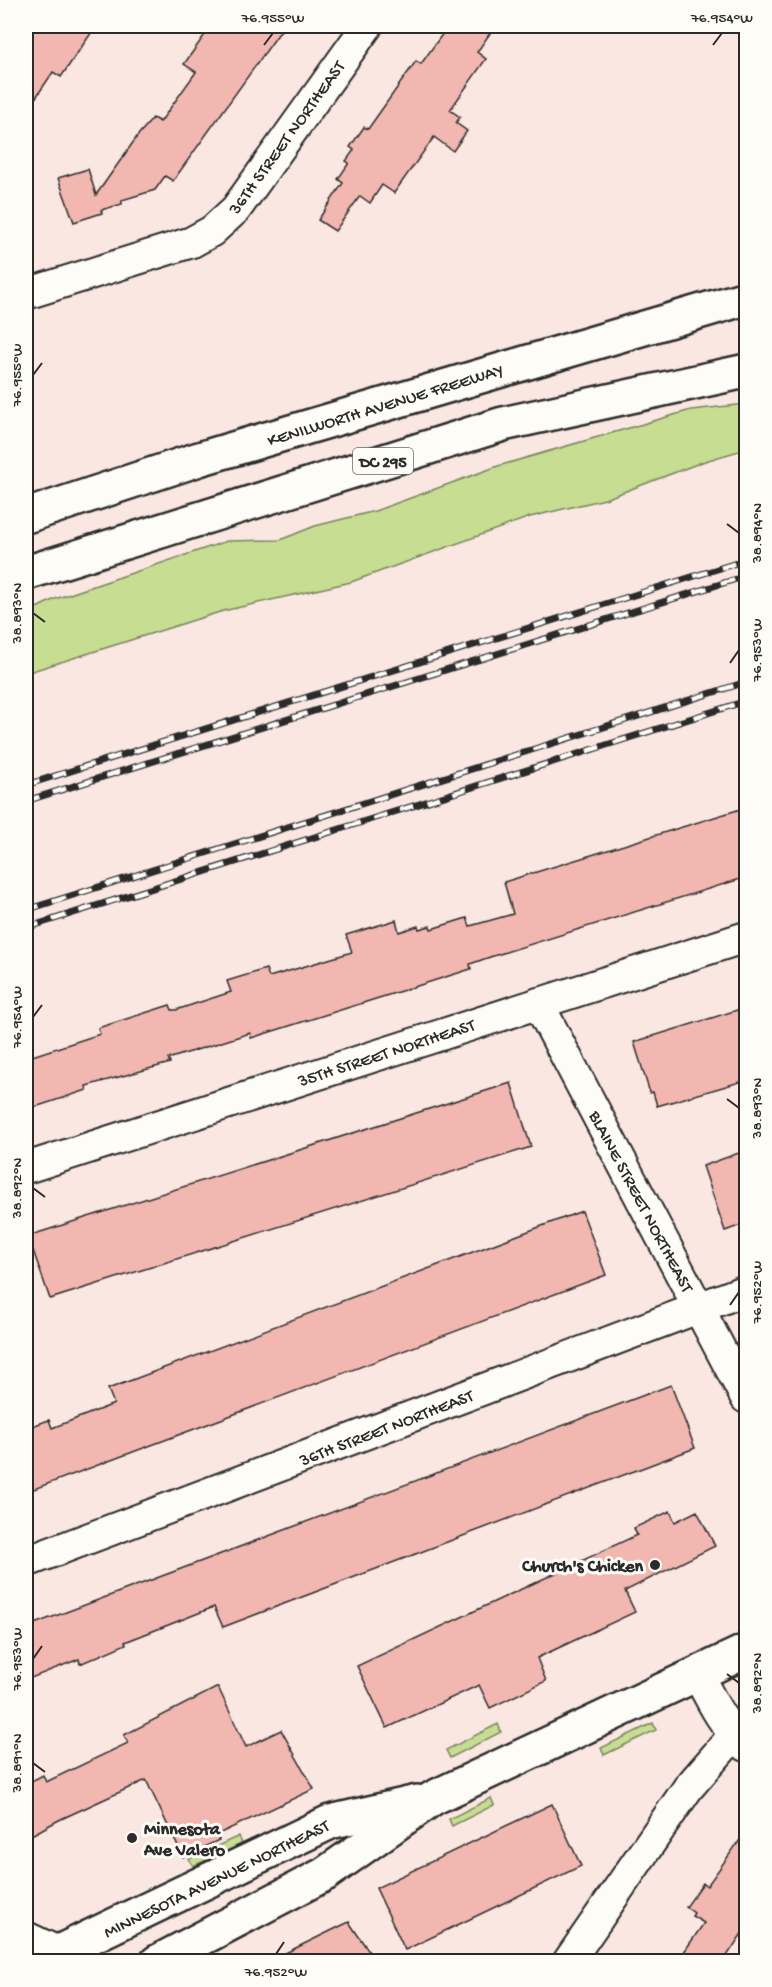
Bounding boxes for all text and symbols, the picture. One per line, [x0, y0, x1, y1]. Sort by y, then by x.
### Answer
text: 76.955°W [241, 10, 305, 28]
text: 76.954°W [690, 10, 753, 28]
street label: 36TH STREET NORTHEAST [225, 57, 351, 220]
text: 76.955°W [9, 343, 27, 407]
street label: KENILWORTH AVENUE FREEWAY [265, 360, 506, 452]
road number: DC 295 [353, 448, 413, 474]
text: 38.894°N [749, 503, 767, 564]
text: 38.893°N [9, 582, 27, 644]
text: 76.953°W [749, 618, 767, 682]
text: 76.954°W [9, 986, 27, 1049]
street label: 35TH STREET NORTHEAST [295, 1015, 479, 1093]
text: 38.893°N [749, 1077, 767, 1139]
street label: BLAINE STREET NORTHEAST [582, 1107, 697, 1297]
text: 38.892°N [9, 1158, 27, 1219]
text: 76.952°W [749, 1261, 767, 1324]
street label: 36TH STREET NORTHEAST [296, 1386, 478, 1473]
place label: Church's Chicken [521, 1557, 643, 1578]
marker: Church's Chicken [648, 1558, 662, 1572]
text: 76.953°W [9, 1627, 27, 1691]
text: 38.892°N [749, 1653, 767, 1714]
text: 38.891°N [9, 1733, 27, 1794]
street label: MINNESOTA AVENUE NORTHEAST [101, 1816, 334, 1944]
place label: Minnesota Ave Valero [143, 1820, 226, 1862]
marker: Minnesota Ave Valero [125, 1831, 139, 1845]
text: 76.952°W [244, 1964, 307, 1982]

